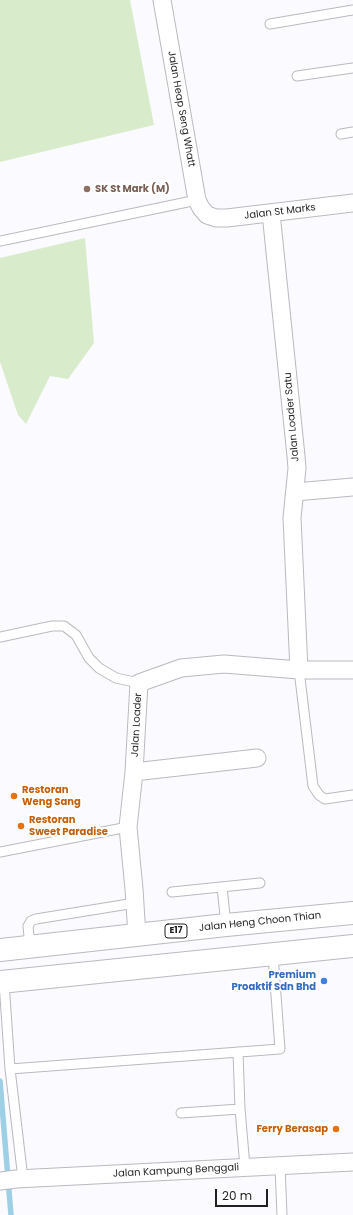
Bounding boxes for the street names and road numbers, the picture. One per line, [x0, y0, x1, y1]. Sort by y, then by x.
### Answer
street label: Jalan Heap Seng Whatt [165, 50, 197, 168]
street label: Jalan St Marks [244, 202, 316, 222]
street label: Jalan Loader Satu [282, 372, 302, 462]
street label: Jalan Loader [129, 692, 145, 758]
street label: Jalan Heng Choon Thian [198, 910, 322, 934]
road number: E17 [165, 924, 187, 938]
street label: Jalan Kampung Benggali [113, 1162, 239, 1180]

